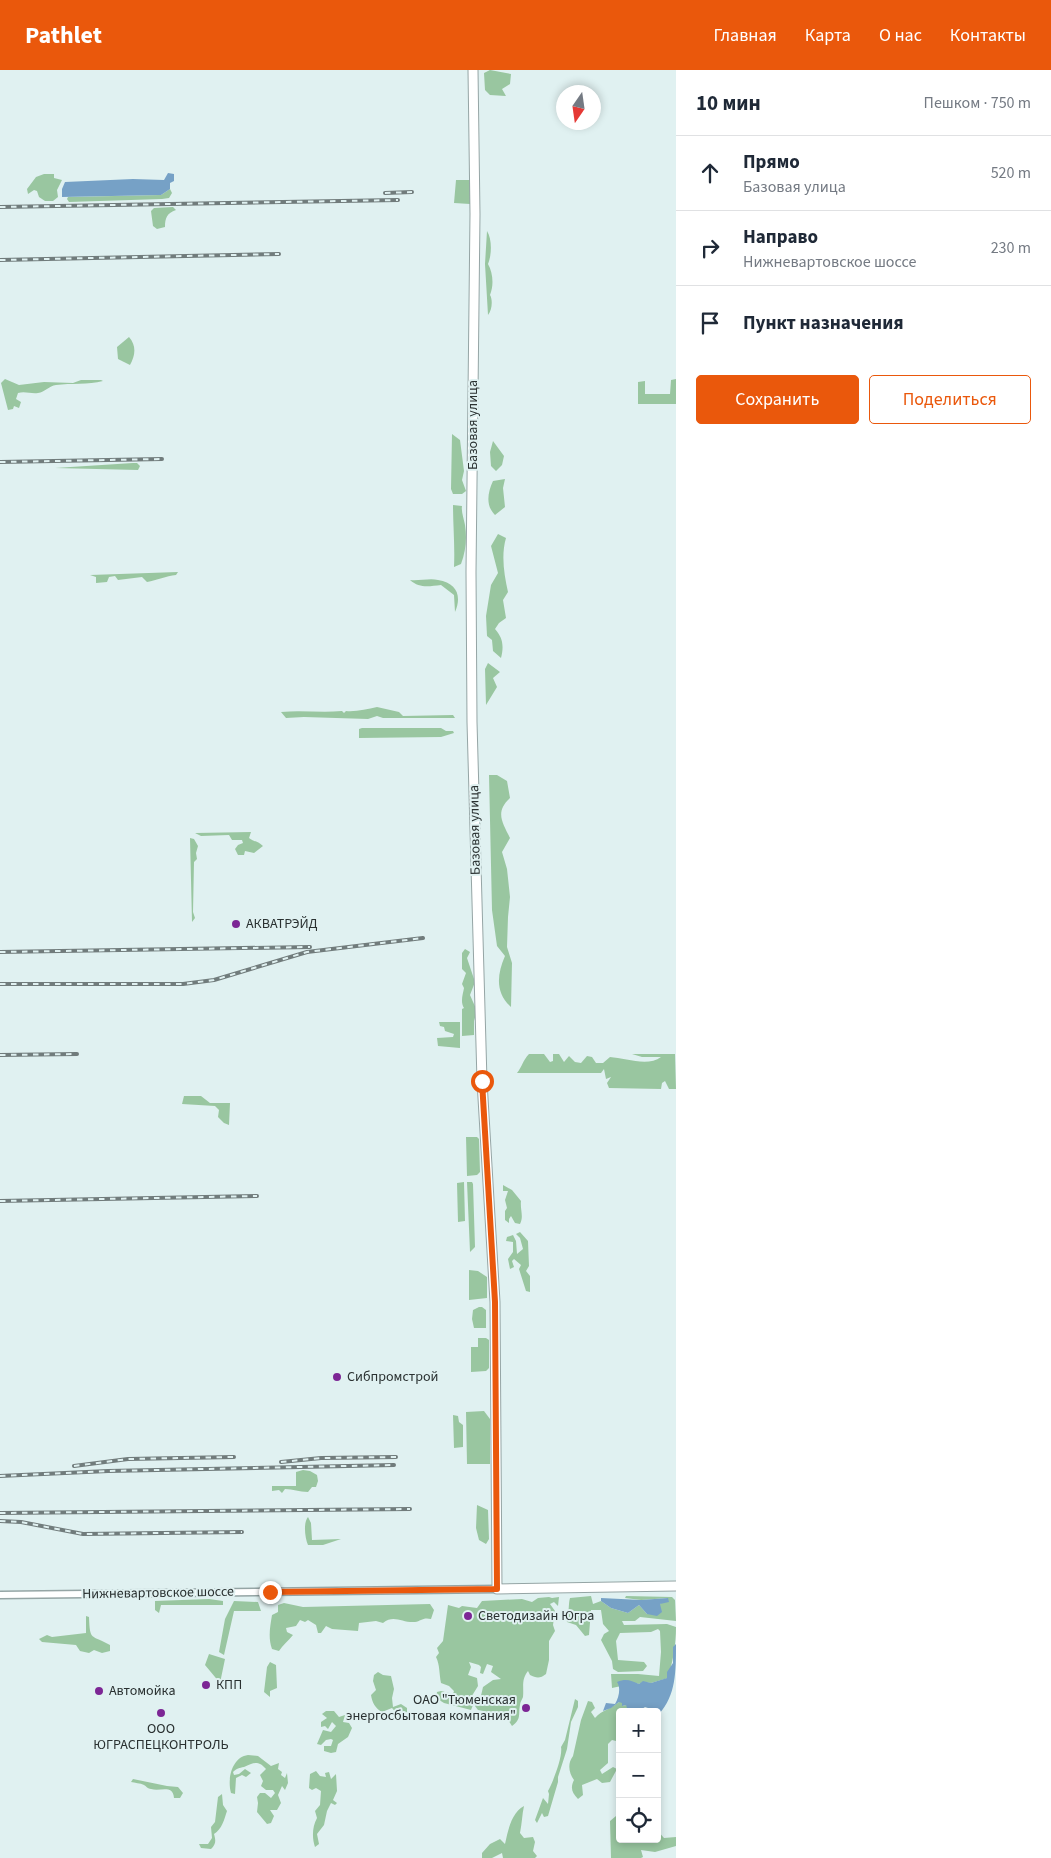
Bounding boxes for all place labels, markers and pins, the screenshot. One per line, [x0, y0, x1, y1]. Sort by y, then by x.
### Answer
place label: АКВАТРЭЙД [246, 914, 318, 934]
marker: АКВАТРЭЙД [230, 918, 242, 930]
place label: Сибпромстрой [347, 1367, 438, 1387]
marker: Сибпромстрой [331, 1371, 343, 1383]
place label: Светодизайн Югра [478, 1606, 594, 1626]
marker: Светодизайн Югра [462, 1610, 474, 1622]
place label: КПП [216, 1675, 242, 1695]
marker: КПП [200, 1679, 212, 1691]
place label: Автомойка [109, 1681, 175, 1701]
marker: Автомойка [93, 1685, 105, 1697]
place label: ОАО "Тюменская энергосбытовая компания" [346, 1690, 516, 1726]
marker: ОАО "Тюменская энергосбытовая компания" [520, 1702, 532, 1714]
marker: ООО ЮГРАСПЕЦКОНТРОЛЬ [155, 1707, 167, 1719]
place label: ООО ЮГРАСПЕЦКОНТРОЛЬ [93, 1719, 229, 1755]

